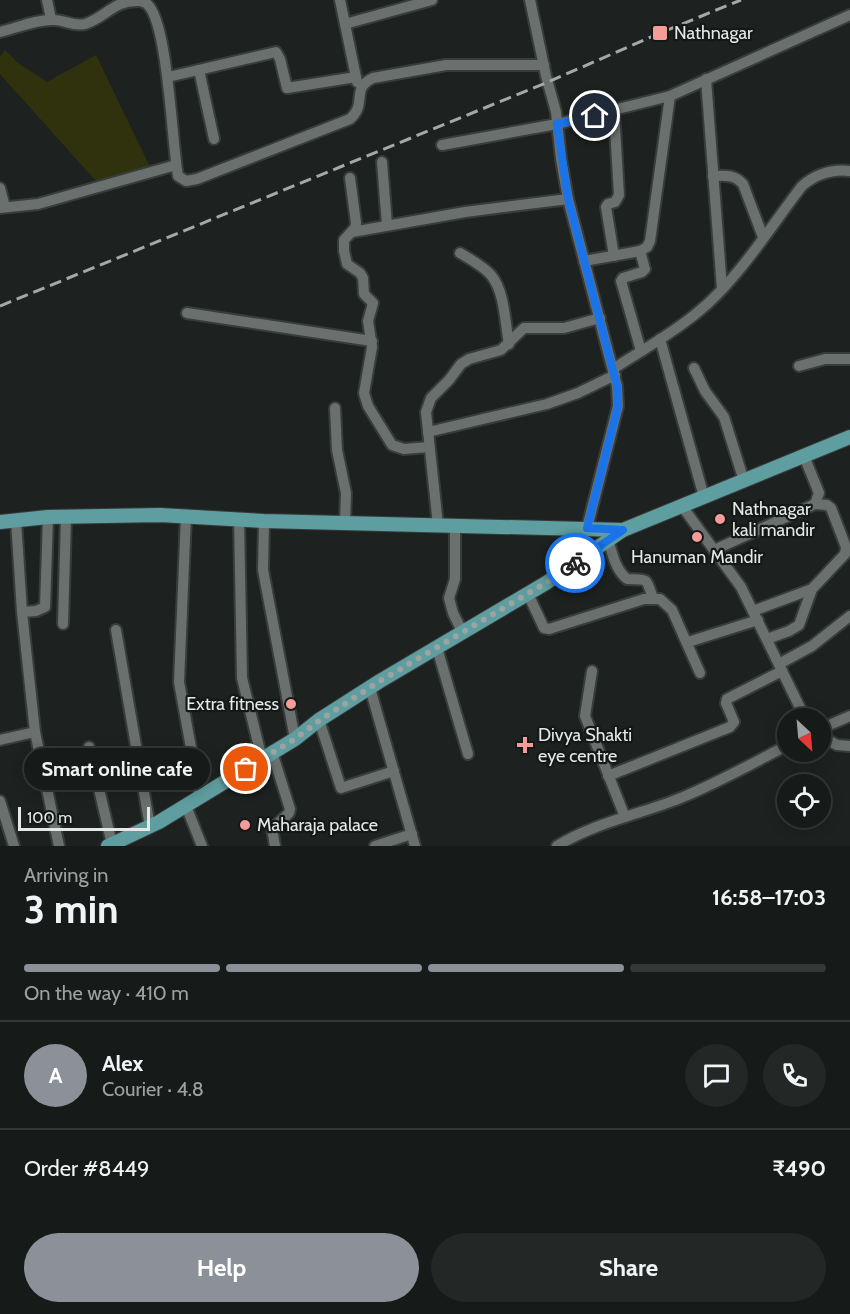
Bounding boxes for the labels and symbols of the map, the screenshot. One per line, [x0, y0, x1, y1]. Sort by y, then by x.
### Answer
place label: Nathnagar [674, 22, 753, 44]
marker: Nathnagar [651, 24, 669, 42]
pin [569, 90, 620, 141]
place label: Nathnagar kali mandir [732, 498, 815, 541]
marker: Nathnagar kali mandir [713, 512, 727, 526]
marker: Hanuman Mandir [690, 530, 704, 544]
courier [545, 533, 605, 593]
place label: Hanuman Mandir [631, 546, 763, 568]
place label: Extra fitness [186, 693, 279, 715]
marker: Extra fitness [284, 697, 298, 711]
north arrow [777, 708, 831, 762]
place label: Divya Shakti eye centre [538, 724, 632, 767]
marker: Divya Shakti eye centre [516, 736, 534, 754]
pin [220, 743, 271, 794]
callout: Smart online cafe [24, 748, 210, 790]
scale bar [18, 804, 150, 832]
place label: Maharaja palace [257, 814, 378, 836]
marker: Maharaja palace [238, 818, 252, 832]

